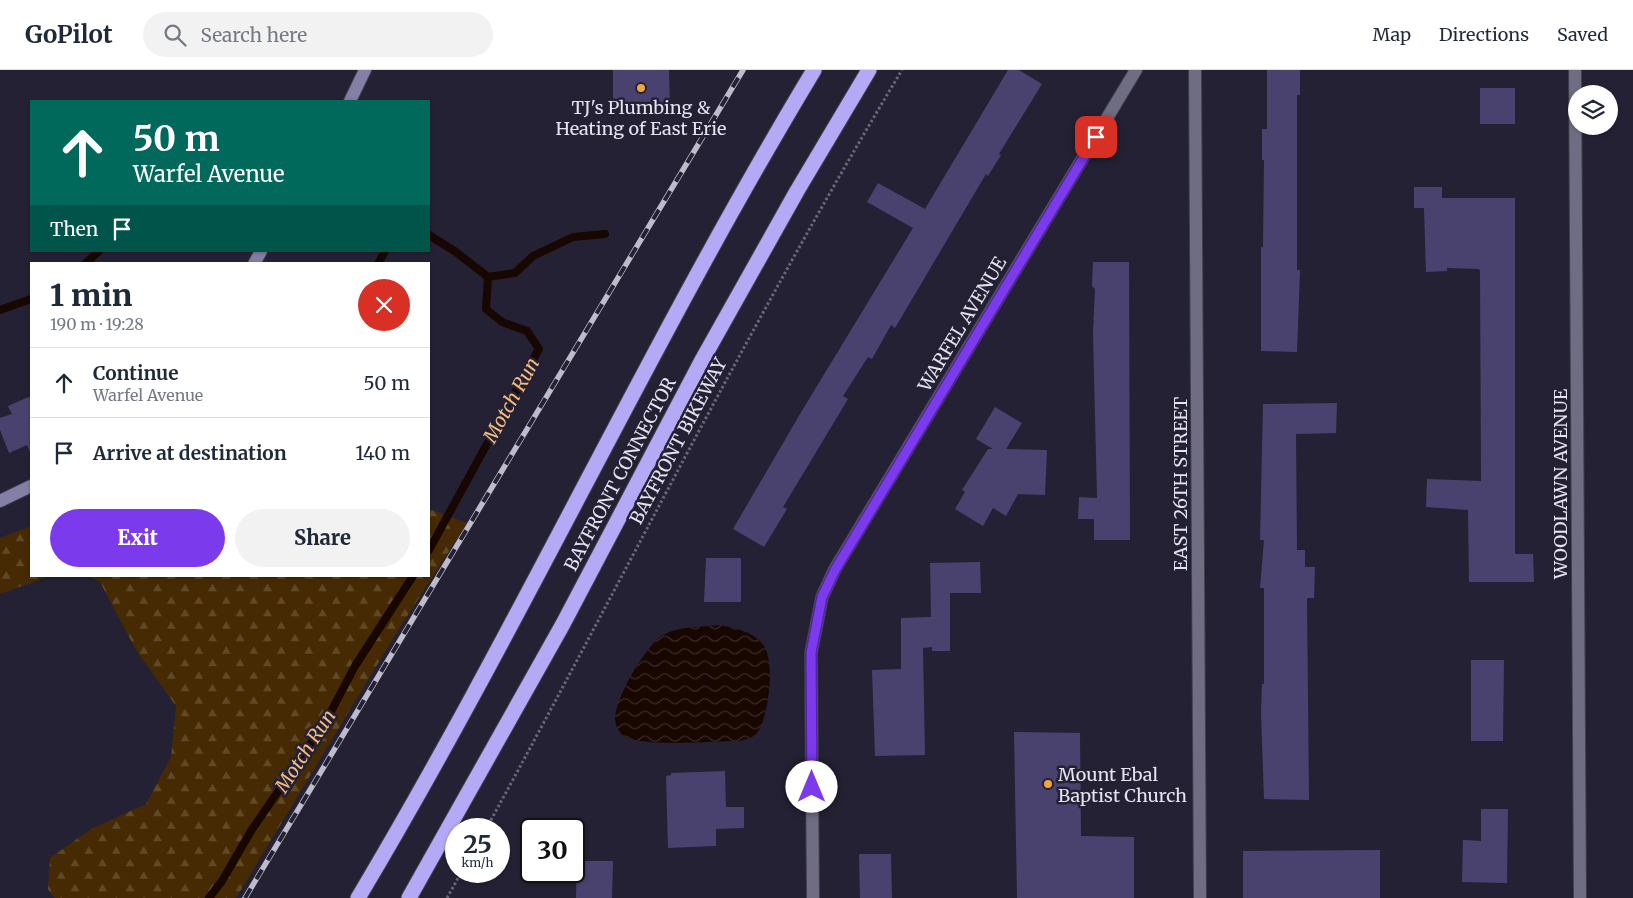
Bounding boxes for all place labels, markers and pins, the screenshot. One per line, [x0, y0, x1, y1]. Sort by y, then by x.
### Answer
marker: TJ's Plumbing & Heating of East Erie [635, 82, 647, 94]
place label: TJ's Plumbing & Heating of East Erie [556, 96, 727, 140]
pin [1075, 116, 1117, 158]
place label: Mount Ebal Baptist Church [1058, 763, 1187, 807]
marker: Mount Ebal Baptist Church [1042, 778, 1054, 790]

